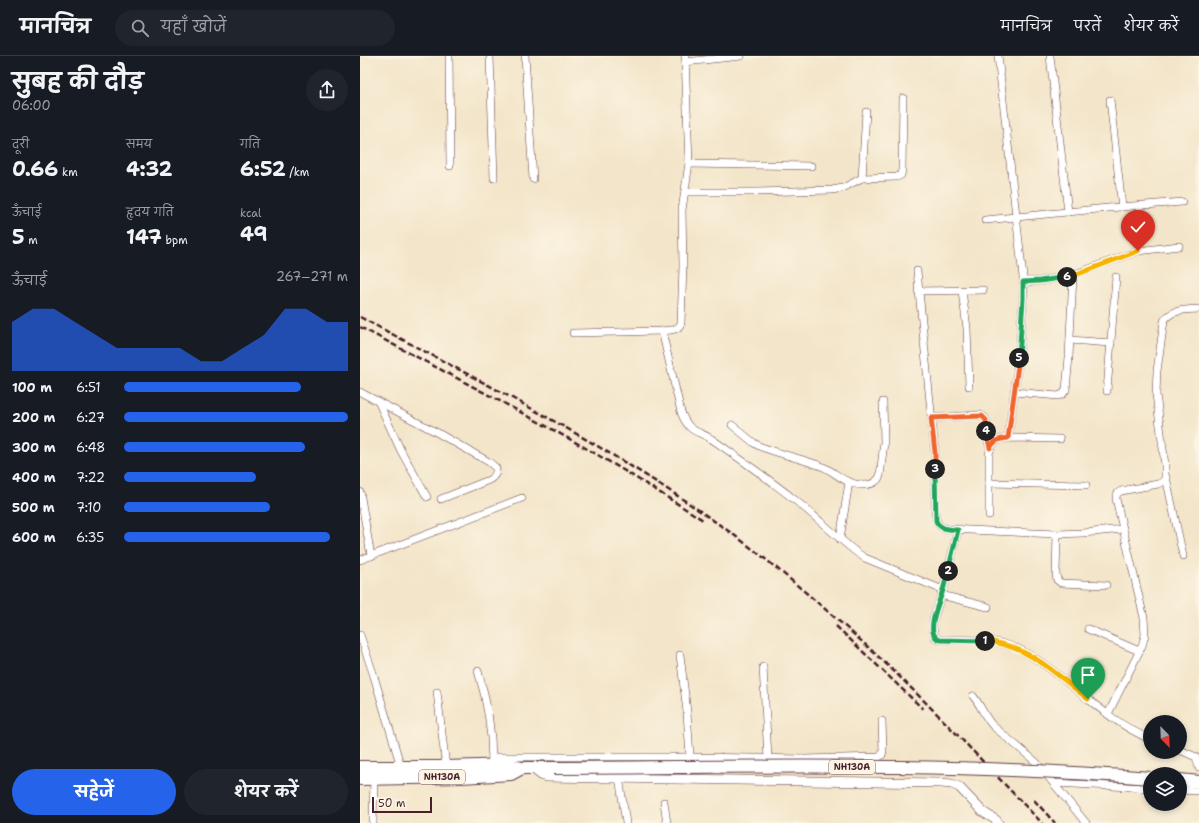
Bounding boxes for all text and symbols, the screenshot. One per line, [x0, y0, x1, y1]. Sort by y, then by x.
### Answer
search box [115, 10, 395, 46]
text: मानचित्र [20, 14, 91, 39]
icon: search [129, 17, 151, 39]
text: यहाँ खोजें [161, 17, 226, 37]
text: मानचित्र [1000, 17, 1052, 35]
text: परतें [1074, 17, 1101, 35]
text: शेयर करें [1123, 17, 1179, 35]
text: सुबह की दौड़ [12, 67, 144, 96]
button: share [306, 69, 348, 111]
text: 06:00 [12, 97, 51, 114]
text: दूरी [12, 137, 29, 152]
text: समय [126, 137, 152, 152]
text: गति [240, 137, 260, 152]
text: 0.66 [12, 156, 58, 182]
text: 4:32 [126, 156, 173, 182]
text: 6:52 [240, 156, 286, 182]
text: km [58, 165, 78, 180]
text: /km [286, 165, 309, 180]
text: ऊँचाई [12, 205, 42, 220]
text: हृदय गति [126, 205, 174, 220]
text: kcal [240, 206, 261, 221]
pin [1121, 210, 1155, 251]
icon: check [1127, 216, 1149, 238]
text: 49 [240, 221, 267, 247]
text: 5 [12, 224, 25, 250]
text: 147 [126, 224, 162, 250]
text: m [25, 233, 38, 248]
text: bpm [162, 233, 188, 248]
pin: 6 [1057, 267, 1077, 287]
text: 267–271 m [276, 268, 348, 285]
text: 6 [1063, 269, 1071, 284]
text: ऊँचाई [12, 272, 47, 289]
pin: 5 [1009, 348, 1029, 368]
text: 5 [1016, 350, 1022, 365]
text: 100 m [12, 379, 52, 396]
text: 6:51 [76, 379, 101, 396]
text: 200 m [12, 409, 55, 426]
text: 6:27 [76, 409, 105, 426]
pin: 4 [976, 421, 996, 441]
text: 4 [982, 423, 990, 438]
text: 300 m [12, 439, 56, 456]
text: 6:48 [76, 439, 105, 456]
pin: 3 [925, 459, 945, 479]
text: 3 [931, 461, 939, 476]
text: 400 m [12, 469, 56, 486]
text: 7:22 [76, 469, 105, 486]
text: 500 m [12, 499, 55, 516]
text: 7:10 [76, 499, 101, 516]
text: 600 m [12, 529, 56, 546]
text: 6:35 [76, 529, 104, 546]
pin: 2 [938, 561, 958, 581]
text: 2 [944, 563, 952, 578]
pin: 1 [975, 631, 995, 651]
text: 1 [982, 633, 988, 648]
pin [1071, 658, 1105, 699]
icon: arrive [1077, 664, 1099, 686]
north arrow [1143, 715, 1187, 759]
map controls [1143, 715, 1187, 811]
road number: NH130A [829, 760, 875, 774]
button: layers [1143, 767, 1187, 811]
button: सहेजें [12, 769, 176, 815]
button: शेयर करें [184, 769, 348, 815]
road number: NH130A [419, 770, 465, 784]
scale bar [372, 795, 432, 814]
text: 50 m [378, 796, 406, 811]

